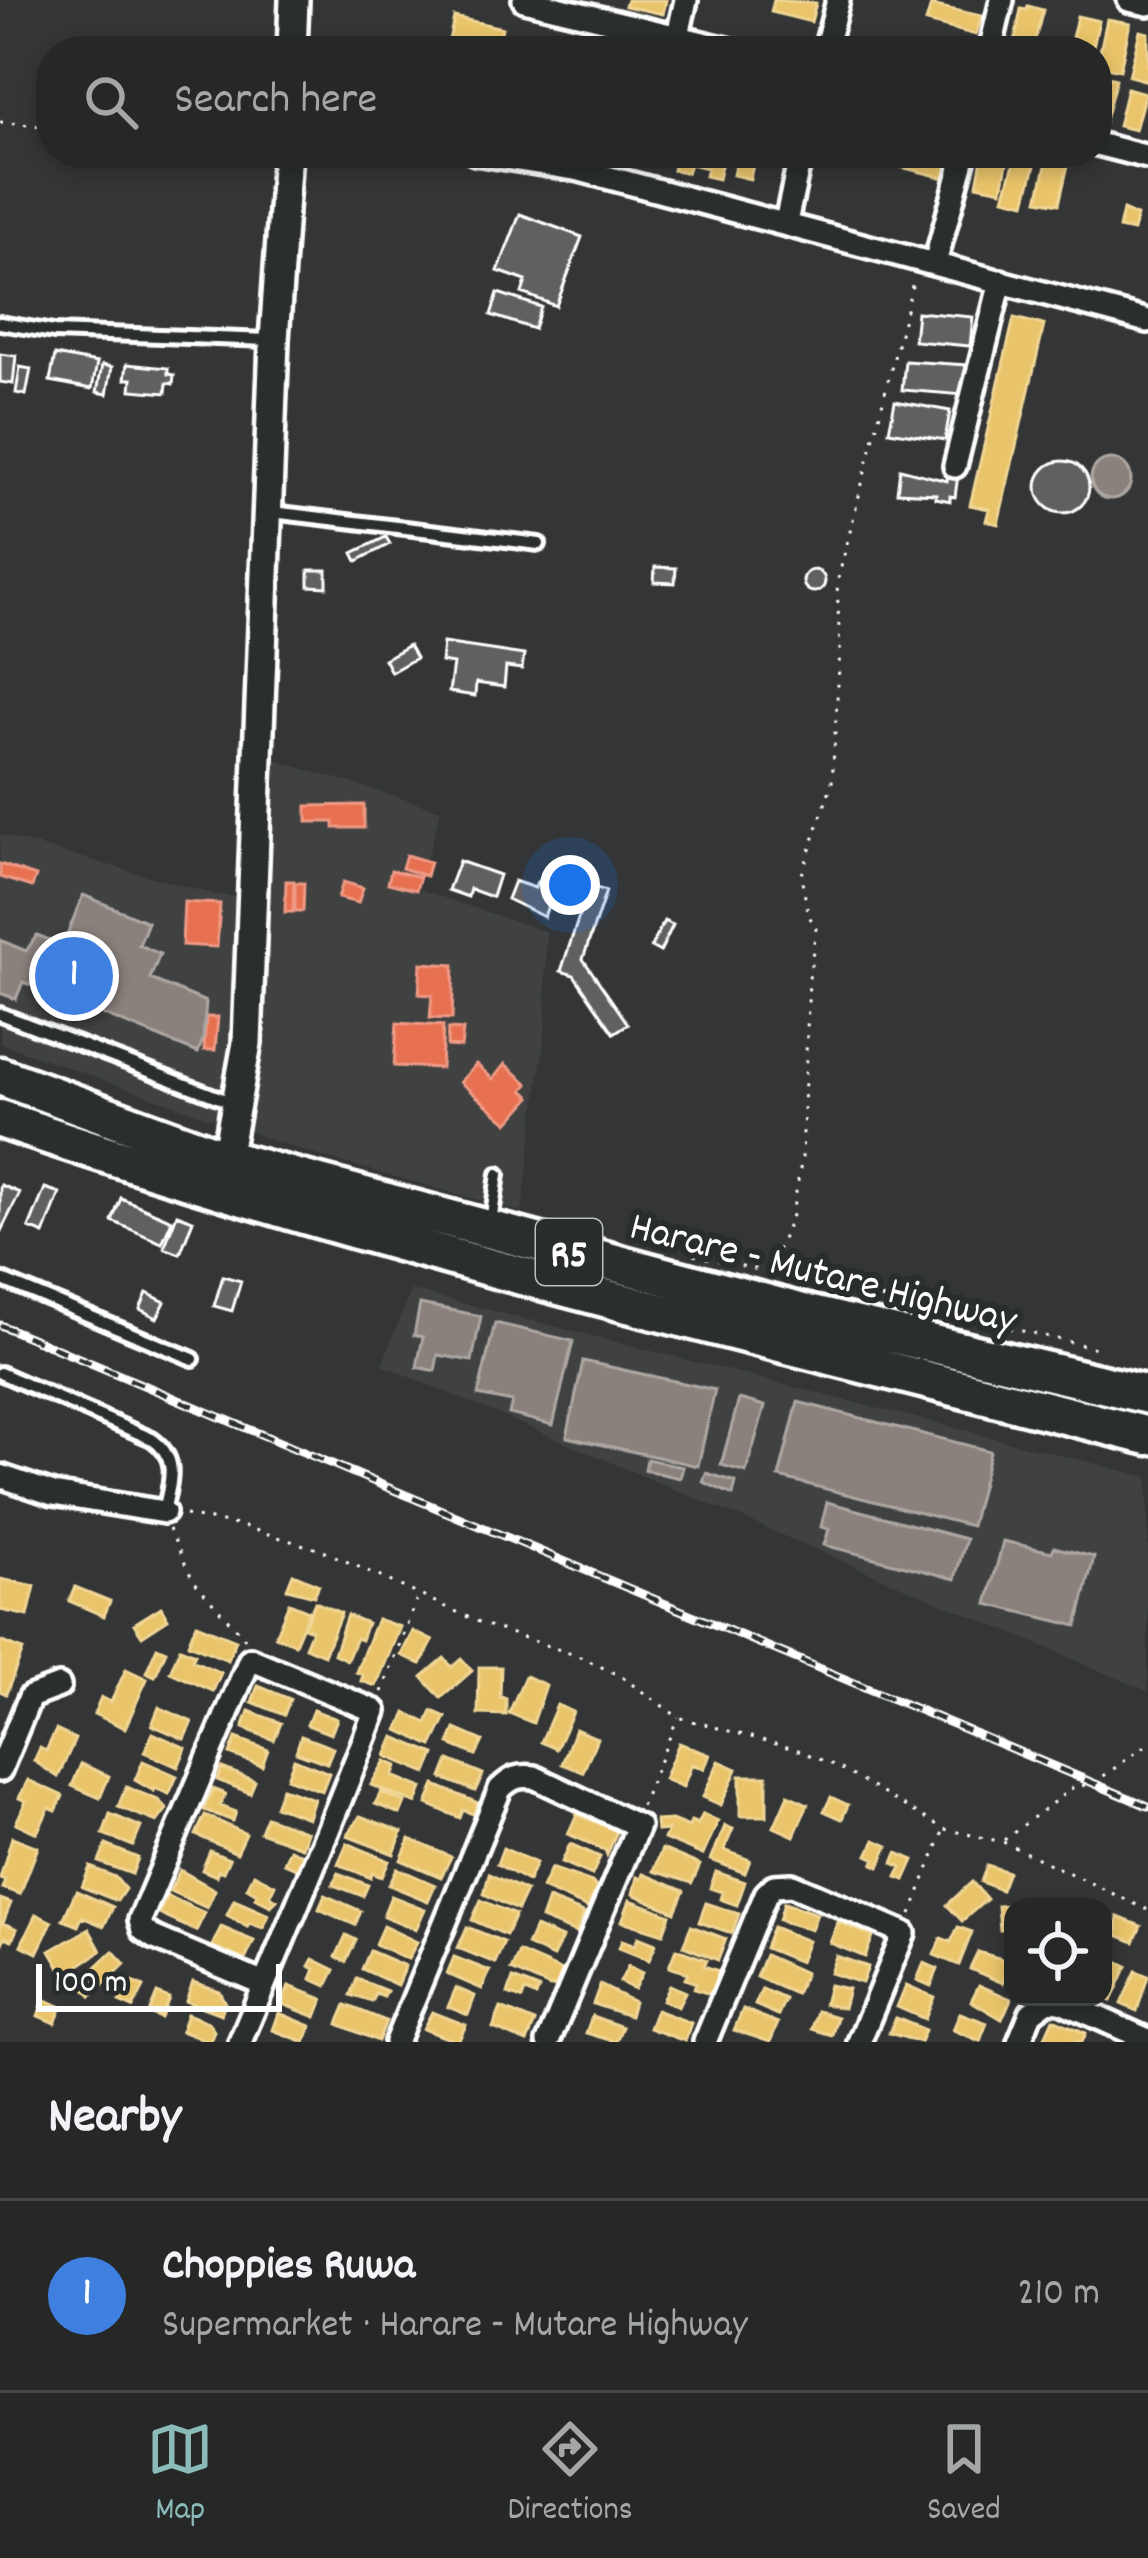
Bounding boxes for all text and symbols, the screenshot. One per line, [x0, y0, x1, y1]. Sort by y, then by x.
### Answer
search box [36, 36, 1112, 168]
icon: search [78, 69, 144, 135]
text: Search here [174, 70, 377, 134]
your location [540, 855, 600, 915]
pin: 1 [35, 931, 113, 1021]
street label: Harare - Mutare Highway [623, 1200, 1023, 1354]
road number: R5 [536, 1219, 602, 1285]
map controls [1004, 1898, 1112, 2006]
button: locate [1004, 1898, 1112, 2006]
scale bar [36, 1958, 282, 2011]
text: 100 m [54, 1961, 127, 2008]
text: Nearby [48, 2084, 181, 2156]
text: Choppies Ruwa [162, 2236, 415, 2300]
text: 1 [83, 2268, 91, 2323]
text: 210 m [1017, 2268, 1100, 2323]
text: Supermarket · Harare - Mutare Highway [162, 2300, 748, 2355]
tab: Map [147, 2416, 213, 2535]
tab: Directions [508, 2416, 633, 2535]
tab: Saved [927, 2416, 1001, 2535]

